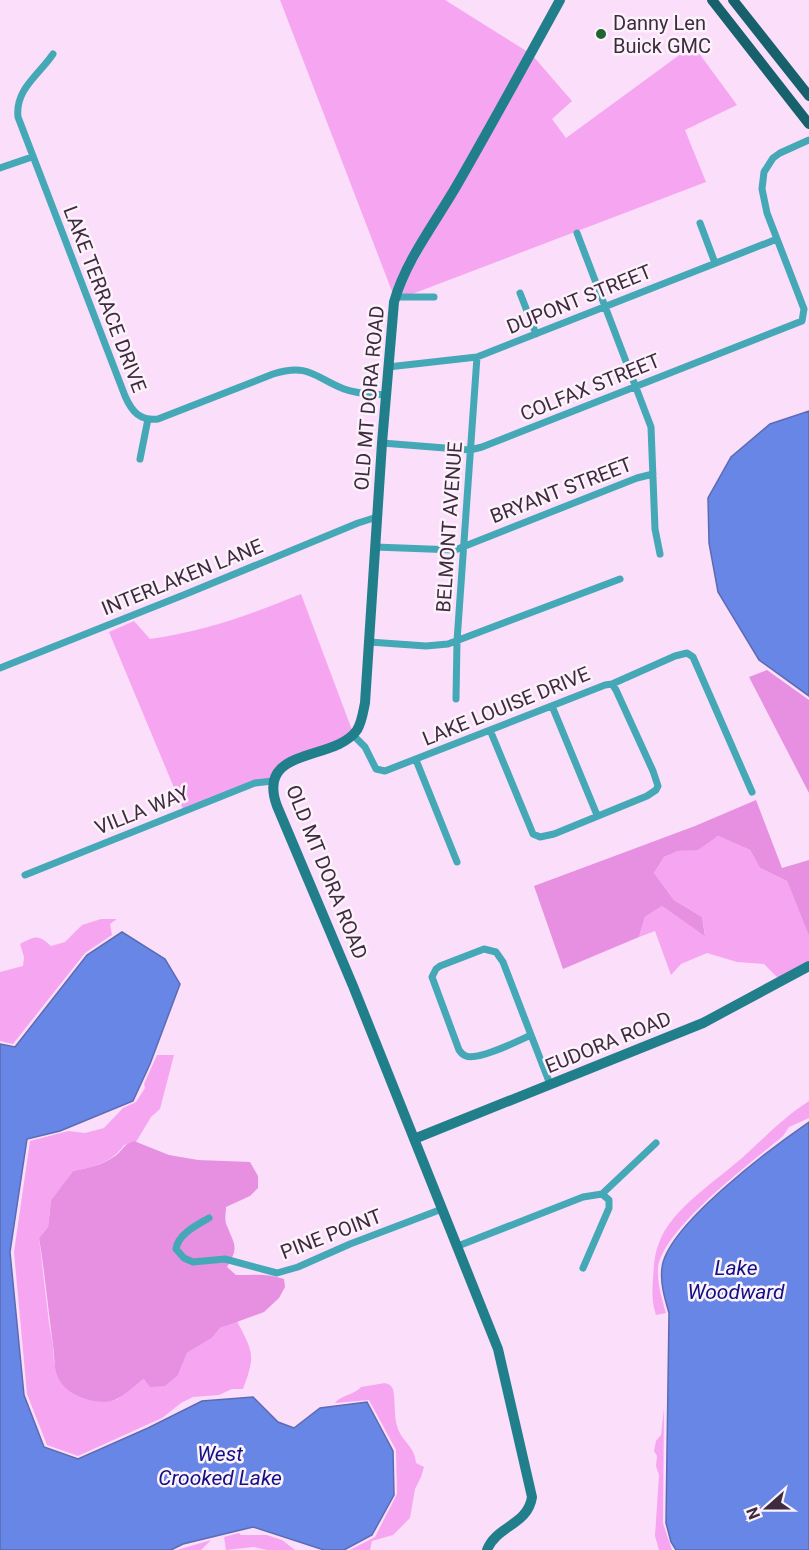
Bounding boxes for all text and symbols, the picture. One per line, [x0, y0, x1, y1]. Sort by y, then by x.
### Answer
place label: Danny Len Buick GMC [613, 11, 711, 58]
marker: Danny Len Buick GMC [594, 27, 608, 41]
street label: LAKE TERRACE DRIVE [58, 202, 152, 396]
street label: DUPONT STREET [503, 259, 655, 339]
street label: OLD MT DORA ROAD [349, 305, 389, 491]
street label: COLFAX STREET [517, 348, 663, 426]
street label: BELMONT AVENUE [431, 441, 467, 613]
street label: BRYANT STREET [487, 452, 635, 528]
street label: INTERLAKEN LANE [98, 534, 266, 620]
street label: LAKE LOUISE DRIVE [419, 661, 593, 751]
street label: VILLA WAY [91, 780, 193, 840]
street label: OLD MT DORA ROAD [281, 781, 373, 963]
street label: EUDORA ROAD [542, 1006, 674, 1078]
street label: PINE POINT [277, 1204, 385, 1264]
water label: Lake Woodward [687, 1256, 785, 1304]
water label: West Crooked Lake [158, 1442, 282, 1490]
north arrow [737, 1478, 797, 1538]
text: N [743, 1505, 764, 1522]

